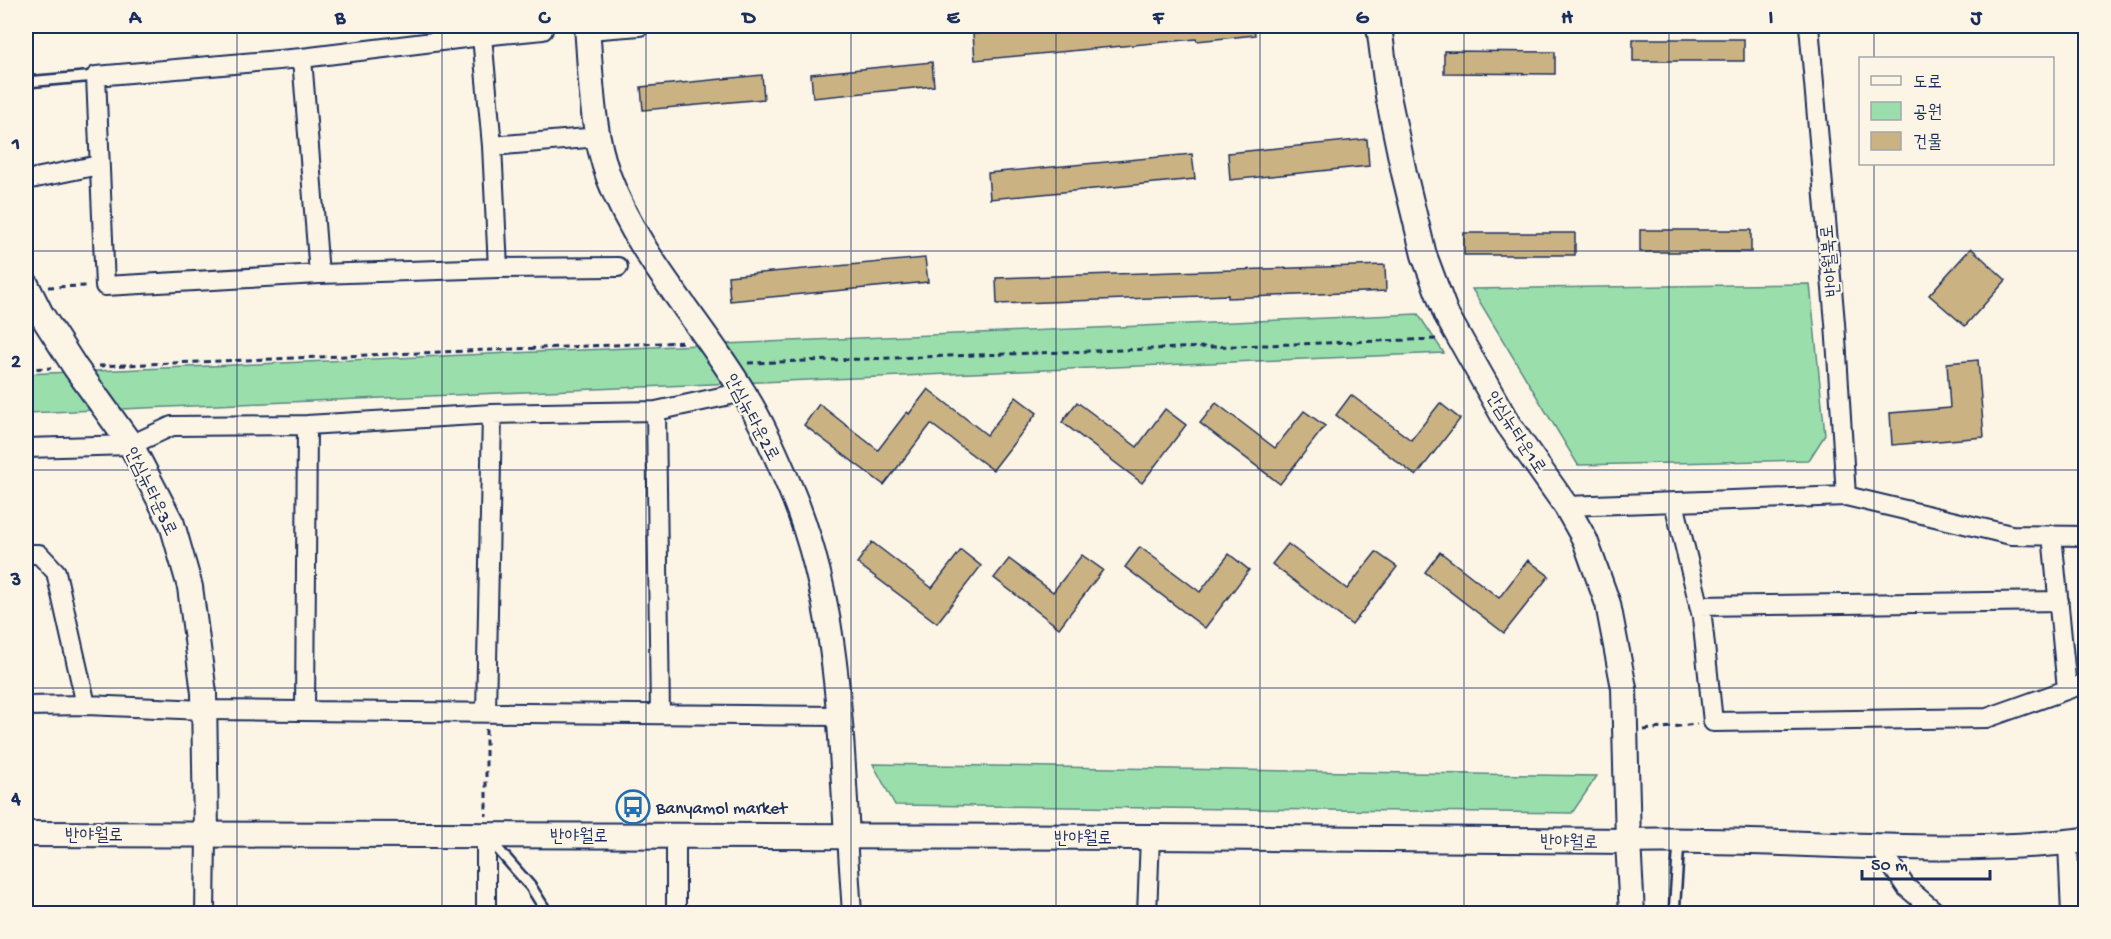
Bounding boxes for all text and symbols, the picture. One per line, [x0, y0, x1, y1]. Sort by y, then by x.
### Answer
text: A [128, 8, 143, 31]
text: B [334, 8, 346, 31]
text: C [538, 8, 552, 31]
text: D [740, 8, 756, 31]
text: E [947, 8, 961, 31]
text: F [1152, 8, 1165, 31]
text: G [1356, 8, 1370, 31]
text: H [1561, 8, 1573, 31]
text: I [1769, 8, 1774, 31]
text: J [1970, 8, 1983, 31]
legend [1859, 57, 2054, 165]
text: 도로 [1913, 73, 1942, 94]
text: 공원 [1913, 103, 1942, 124]
text: 건물 [1913, 133, 1942, 154]
text: 1 [11, 134, 20, 157]
street label: 반야월북로 [1818, 224, 1845, 298]
text: 2 [11, 352, 21, 375]
street label: 안심뉴타운2로 [719, 371, 783, 465]
street label: 안심뉴타운1로 [1480, 388, 1549, 479]
street label: 안심뉴타운3로 [119, 444, 180, 540]
text: 3 [10, 570, 21, 593]
text: 4 [10, 789, 21, 812]
bus stop icon: Banyamol market [615, 789, 651, 825]
place label: Banyamol market [655, 799, 788, 820]
street label: 반야월로 [65, 826, 123, 847]
street label: 반야월로 [550, 827, 608, 848]
street label: 반야월로 [1054, 829, 1112, 850]
street label: 반야월로 [1540, 832, 1598, 855]
scale bar [1862, 843, 1990, 881]
text: 50 m [1871, 856, 1908, 877]

